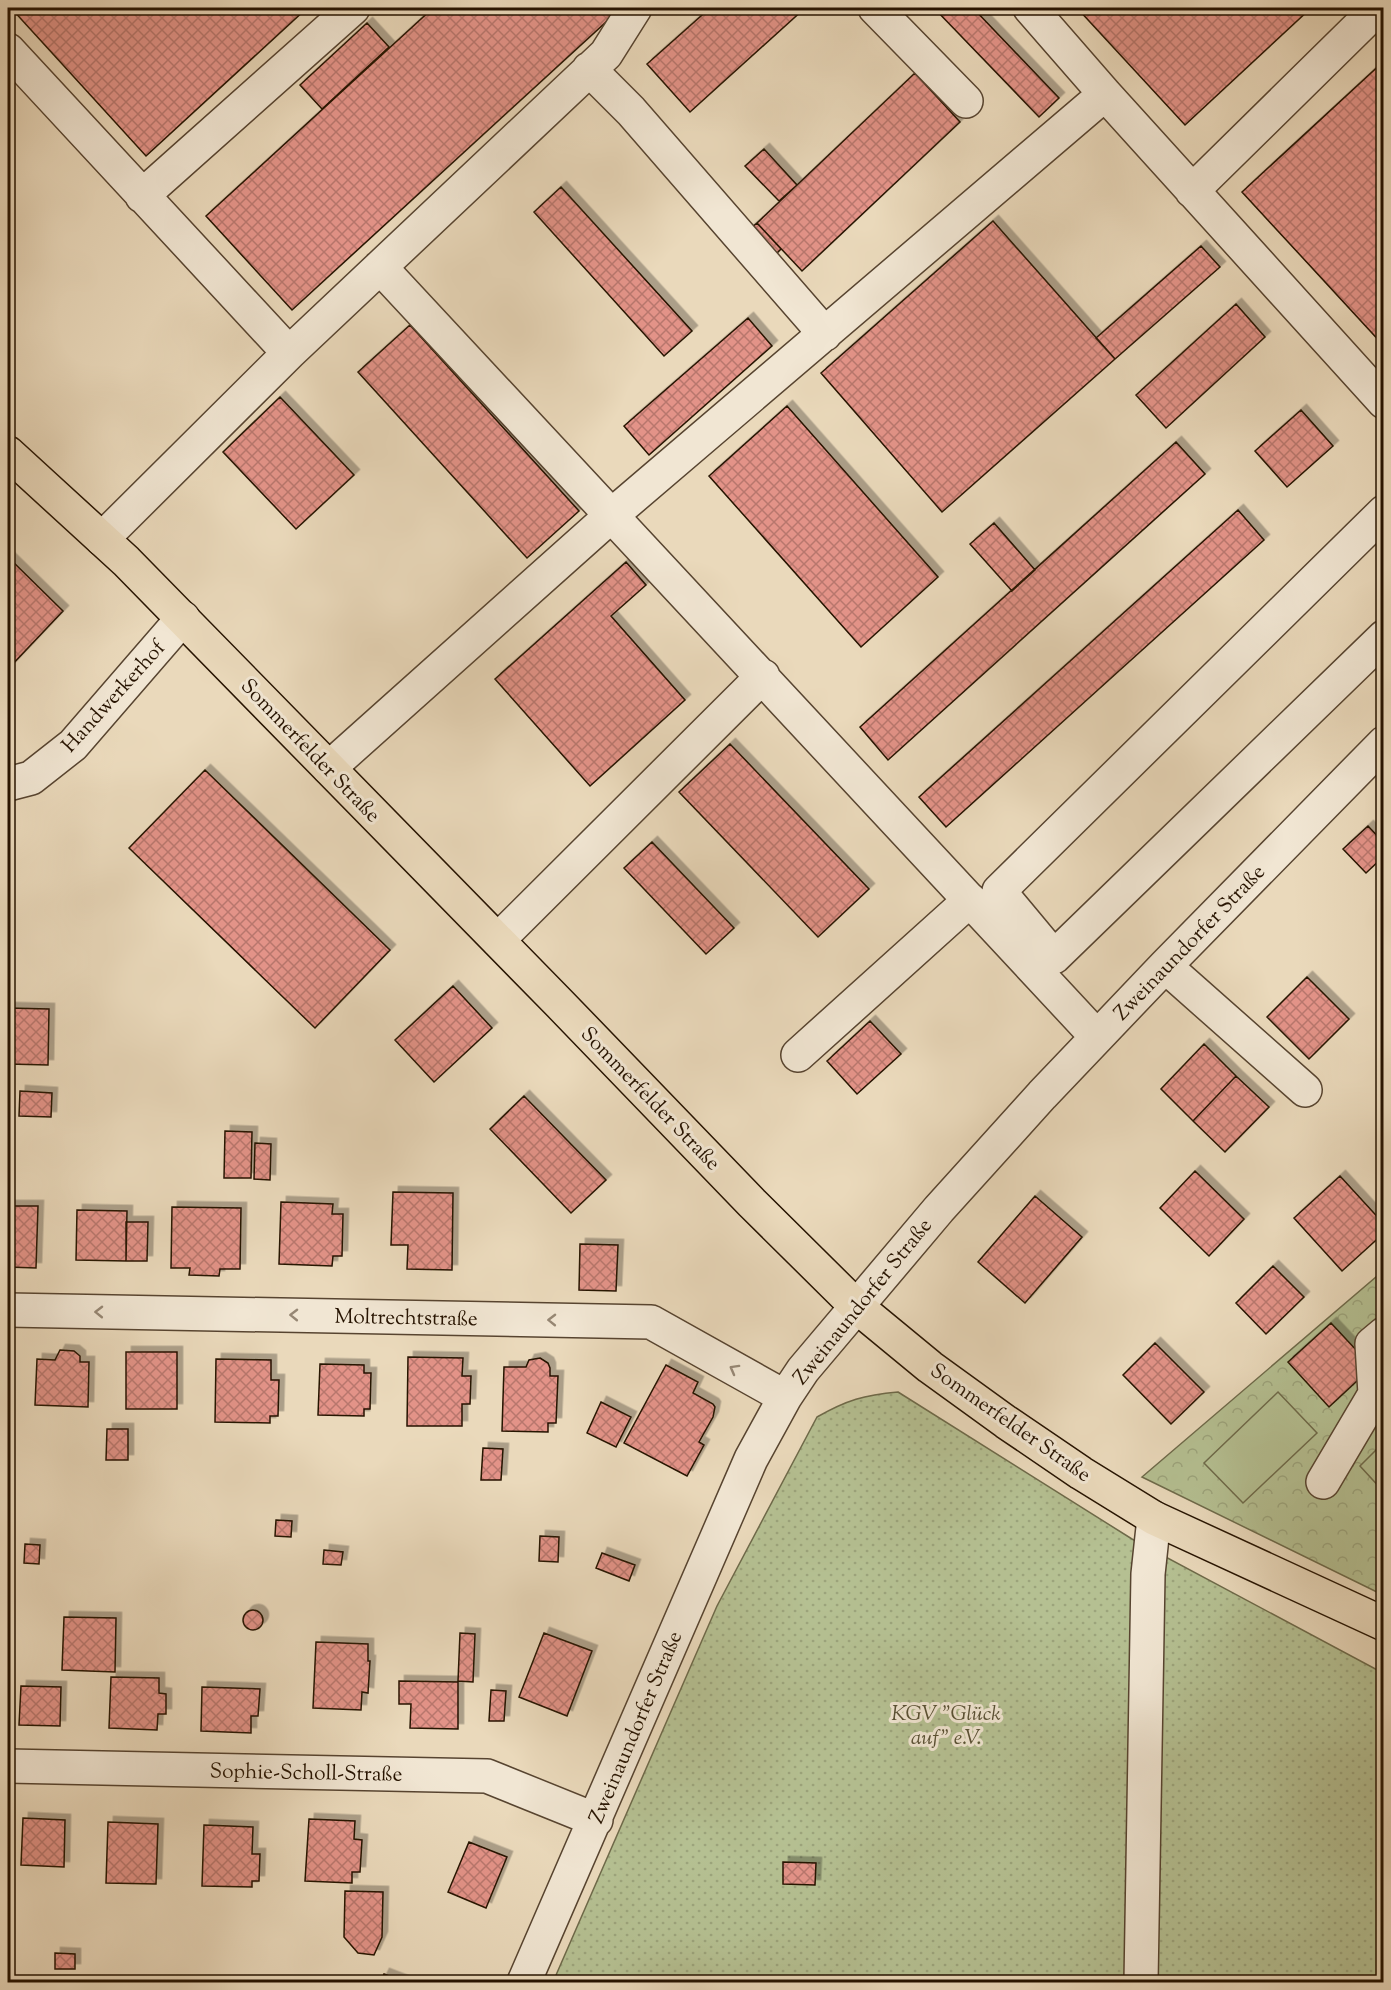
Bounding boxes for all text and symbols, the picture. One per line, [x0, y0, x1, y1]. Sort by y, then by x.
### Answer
street label: Handwerkerhof [56, 633, 174, 760]
street label: Sommerfelder Straße [233, 673, 386, 830]
street label: Zweinaundorfer Straße [1108, 859, 1273, 1028]
street label: Sommerfelder Straße [573, 1021, 726, 1178]
street label: Zweinaundorfer Straße [787, 1213, 940, 1392]
street label: Moltrechtstraße [334, 1303, 478, 1335]
one-way arrow [94, 1305, 103, 1318]
one-way arrow [289, 1309, 298, 1321]
one-way arrow [547, 1314, 556, 1326]
street label: Sommerfelder Straße [923, 1357, 1096, 1490]
one-way arrow [730, 1364, 741, 1376]
street label: Zweinaundorfer Straße [583, 1627, 691, 1829]
park label: KGV "Glück auf" e.V. [891, 1700, 1001, 1754]
street label: Sophie-Scholl-Straße [209, 1757, 403, 1791]

